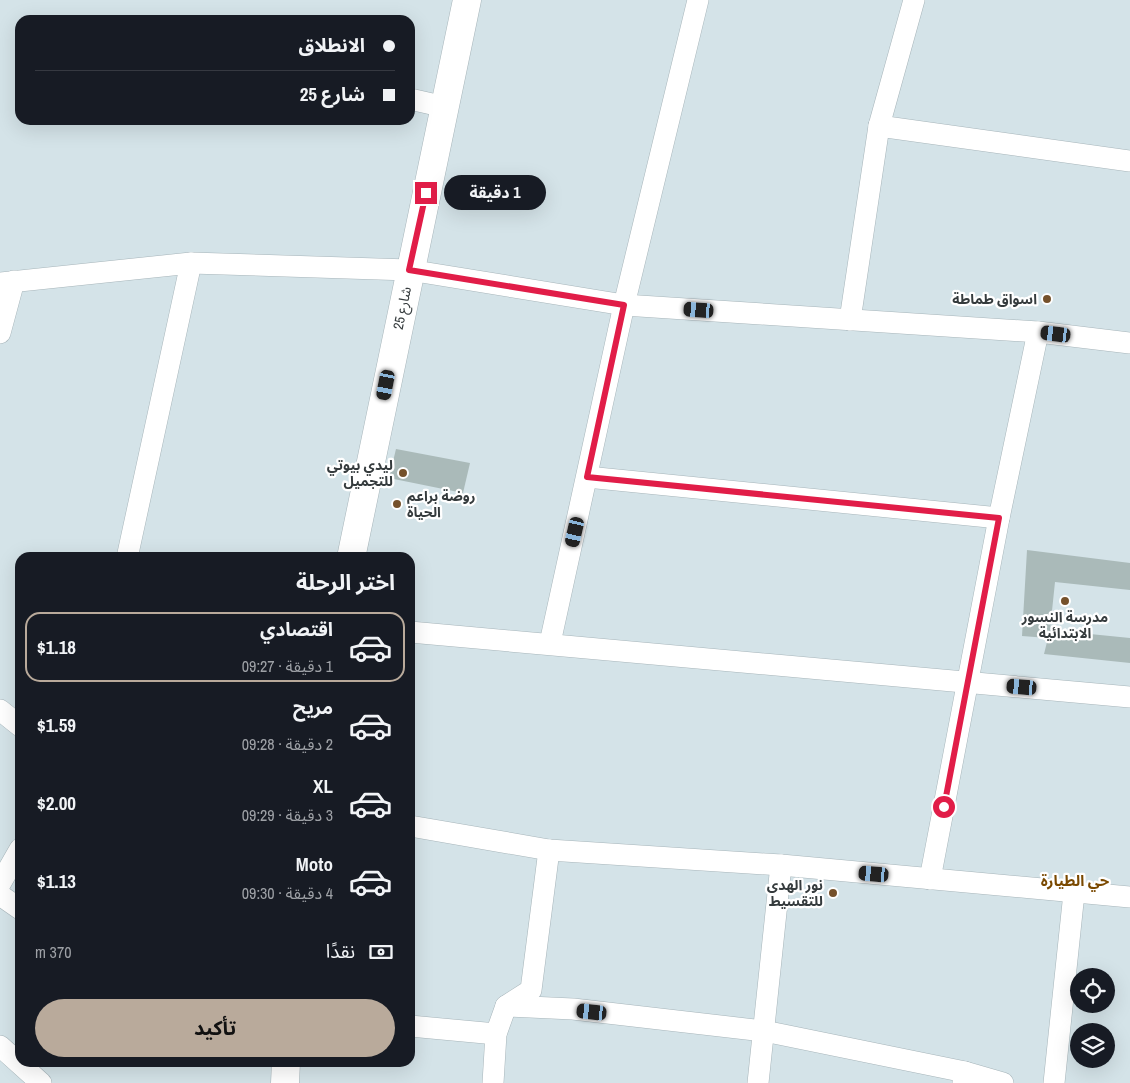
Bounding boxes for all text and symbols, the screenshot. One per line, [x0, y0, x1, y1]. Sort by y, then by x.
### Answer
text: الانطلاق [299, 32, 365, 58]
text: شارع 25 [300, 81, 365, 107]
callout: 1 دقيقة [444, 176, 546, 210]
text: 1 دقيقة [469, 181, 521, 203]
route end [415, 182, 437, 204]
street label: شارع 25 [389, 285, 417, 331]
place label: اسواق طماطة [952, 290, 1037, 308]
marker: اسواق طماطة [1041, 293, 1053, 305]
car [683, 301, 714, 319]
car [1040, 325, 1071, 343]
car [375, 369, 396, 401]
place label: ليدي بيوتي للتجميل [327, 456, 393, 490]
marker: ليدي بيوتي للتجميل [397, 467, 409, 479]
place label: روضة براعم الحياة [407, 487, 476, 521]
marker: روضة براعم الحياة [391, 498, 403, 510]
car [564, 516, 585, 548]
text: اختر الرحلة [296, 567, 395, 597]
marker: مدرسة النسور الابتدائية [1059, 595, 1071, 607]
place label: مدرسة النسور الابتدائية [1021, 608, 1108, 642]
text: اقتصادي [260, 616, 333, 642]
icon: car [348, 625, 393, 670]
text: $1.18 [37, 634, 76, 660]
text: 1 دقيقة · 09:27 [242, 655, 333, 677]
car [1006, 678, 1037, 696]
text: مريح [293, 694, 333, 720]
icon: car [348, 703, 393, 748]
text: $1.59 [37, 712, 76, 738]
text: 2 دقيقة · 09:28 [242, 733, 333, 755]
text: XL [313, 773, 333, 799]
icon: car [348, 781, 393, 826]
text: $2.00 [37, 790, 76, 816]
route start [933, 796, 955, 818]
text: 3 دقيقة · 09:29 [242, 804, 333, 826]
text: Moto [296, 851, 333, 877]
icon: car [348, 859, 393, 904]
car [858, 865, 889, 883]
text: $1.13 [37, 868, 76, 894]
district label: حي الطيارة [1041, 870, 1110, 892]
place label: نور الهدى للتقسيط [767, 876, 823, 910]
text: 4 دقيقة · 09:30 [242, 882, 333, 904]
marker: نور الهدى للتقسيط [827, 887, 839, 899]
text: نقدًا [326, 938, 355, 964]
icon: cash [367, 938, 395, 966]
text: 370 m [35, 941, 71, 963]
map controls [1070, 968, 1115, 1068]
button: locate [1070, 968, 1115, 1013]
button: تأكيد [35, 999, 395, 1057]
car [576, 1003, 607, 1021]
button: layers [1070, 1023, 1115, 1068]

